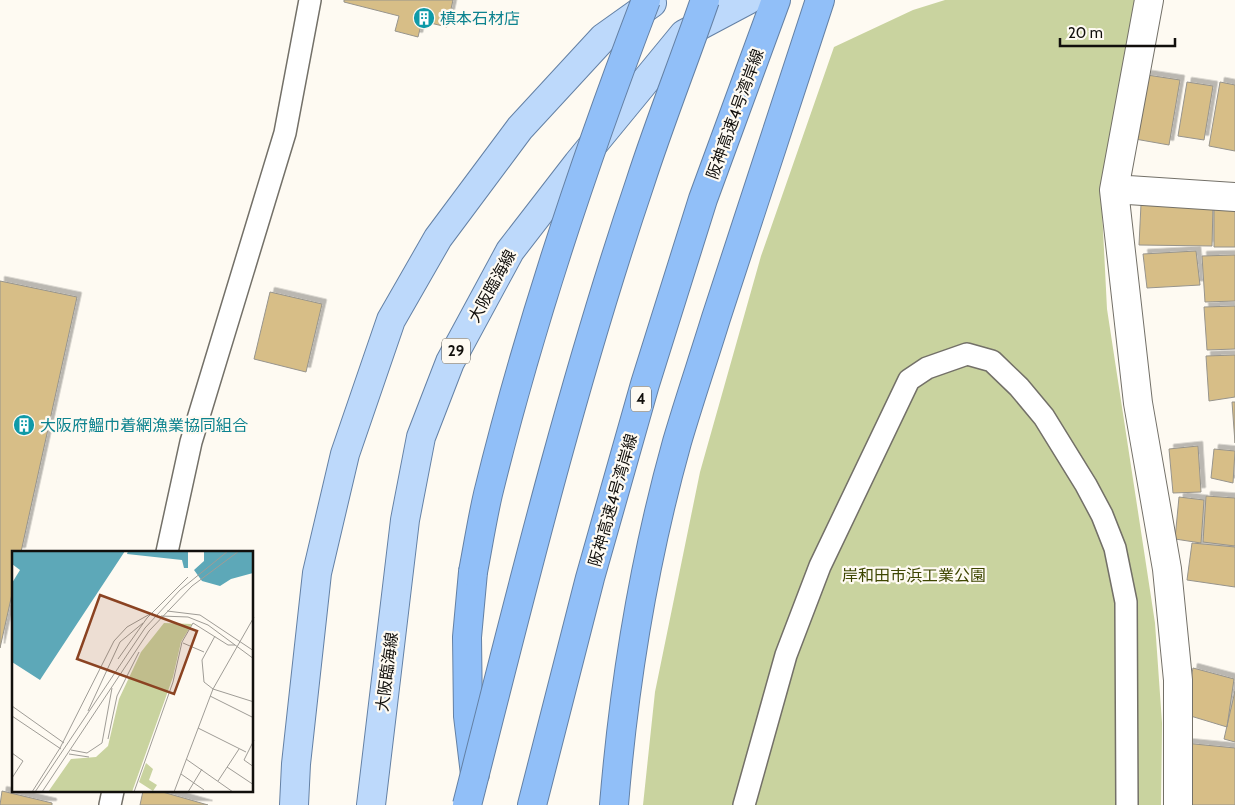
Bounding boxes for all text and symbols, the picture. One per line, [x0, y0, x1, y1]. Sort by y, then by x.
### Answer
building icon: 槙本石材店 [412, 6, 436, 30]
place label: 槙本石材店 [440, 9, 520, 28]
scale bar [1060, 15, 1175, 47]
text: 20 m [1068, 24, 1103, 42]
street label: 阪神高速4号湾岸線 [703, 46, 767, 182]
street label: 大阪臨海線 [464, 246, 520, 326]
road number: 29 [442, 338, 470, 364]
road number: 4 [631, 386, 651, 412]
building icon: 大阪府鰮巾着網漁業協同組合 [12, 413, 36, 437]
place label: 大阪府鰮巾着網漁業協同組合 [40, 416, 248, 435]
street label: 阪神高速4号湾岸線 [585, 431, 641, 569]
inset map [12, 551, 254, 792]
park label: 岸和田市浜工業公園 [842, 566, 986, 585]
street label: 大阪臨海線 [373, 631, 401, 713]

